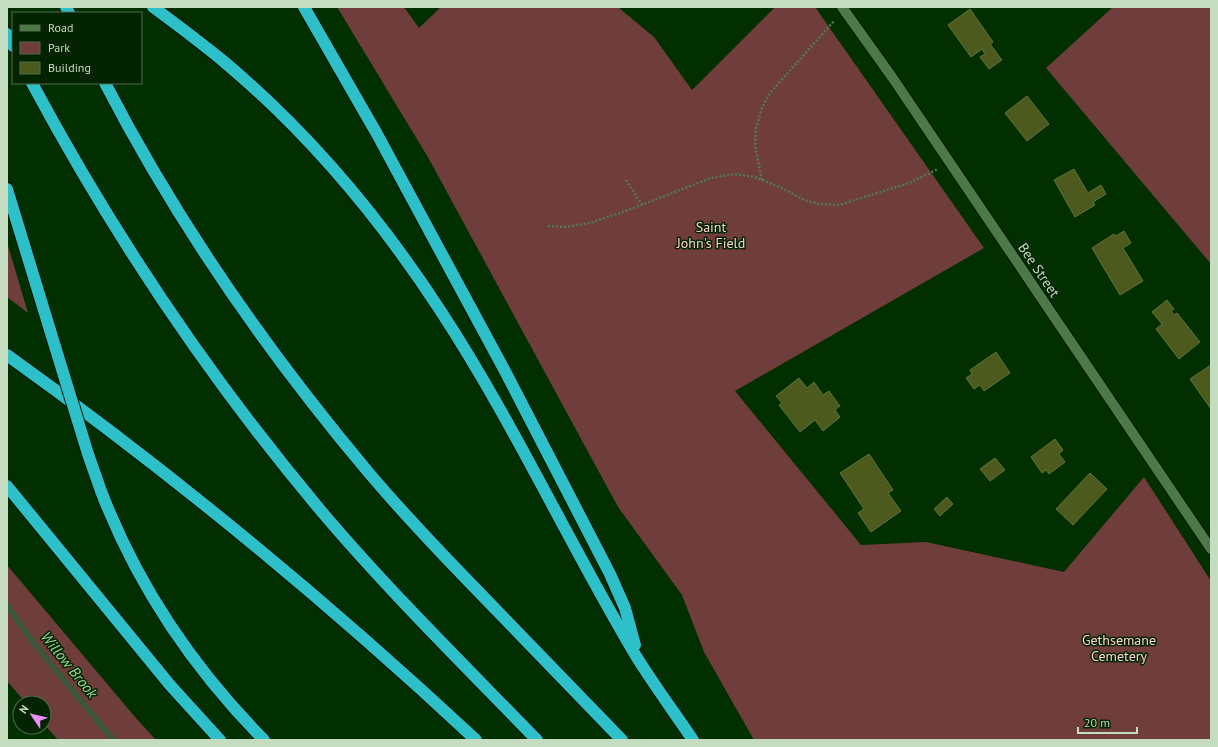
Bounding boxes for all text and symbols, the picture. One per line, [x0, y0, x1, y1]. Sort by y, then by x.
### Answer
legend [12, 12, 142, 84]
text: Road [48, 20, 73, 35]
text: Park [48, 40, 70, 55]
text: Building [48, 60, 91, 75]
park label: Saint John's Field [676, 218, 745, 252]
street label: Bee Street [1014, 239, 1064, 301]
water label: Willow Brook [37, 628, 103, 703]
park label: Gethsemane Cemetery [1082, 631, 1156, 665]
north arrow [12, 695, 52, 735]
text: N [16, 702, 32, 716]
scale bar [1078, 709, 1137, 735]
text: 20 m [1084, 715, 1110, 730]

